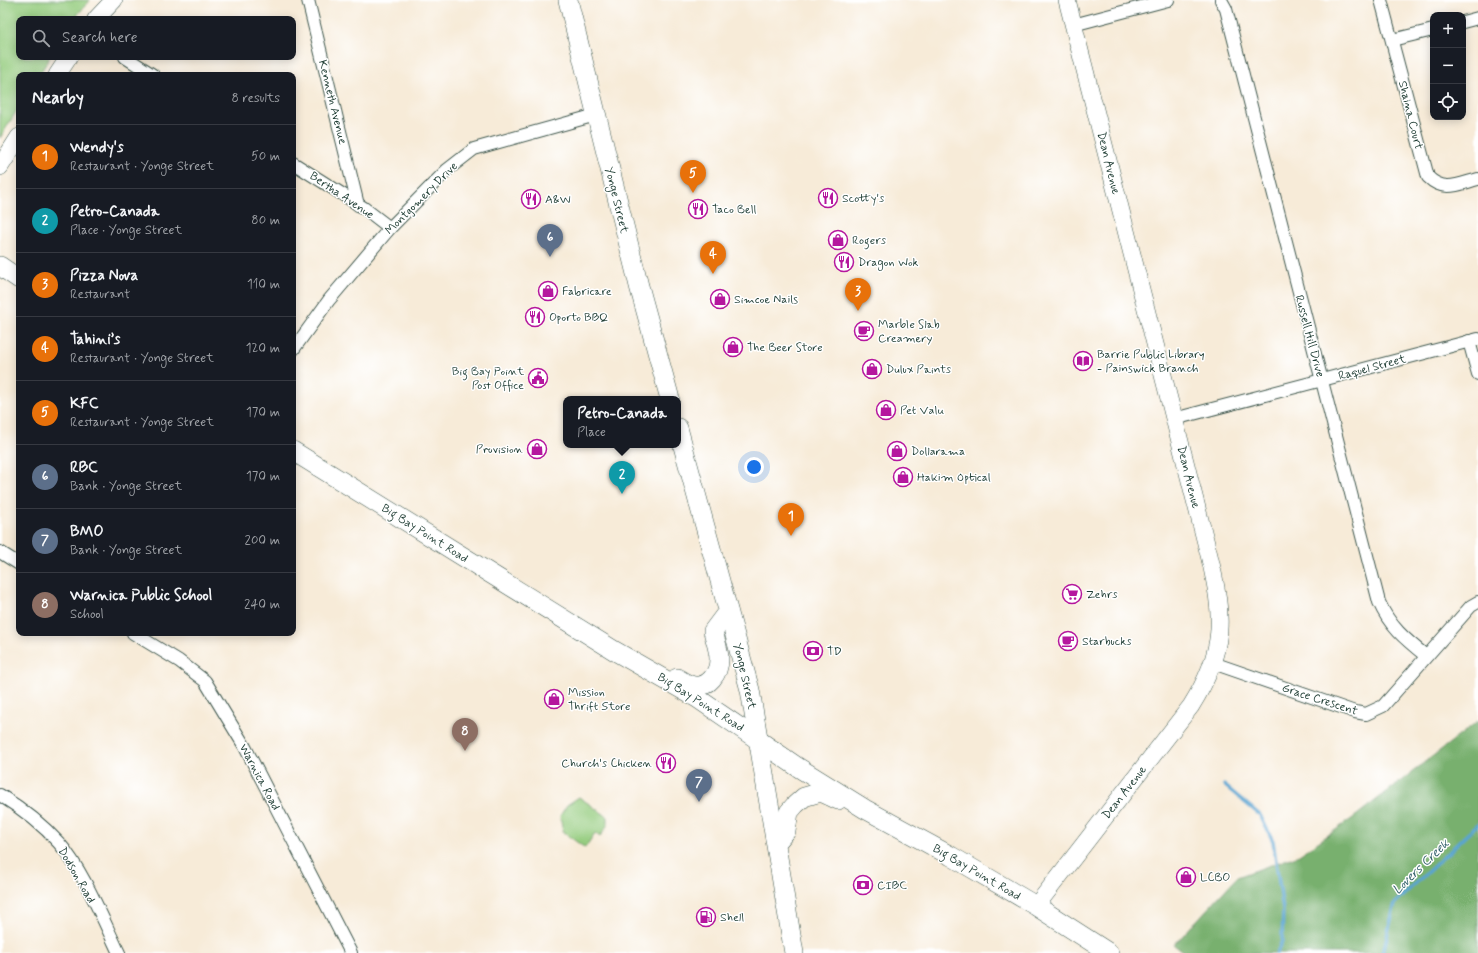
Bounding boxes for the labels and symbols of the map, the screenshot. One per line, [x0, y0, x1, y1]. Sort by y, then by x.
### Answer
street label: Kenneth Avenue [314, 58, 350, 146]
street label: Shaina Court [1394, 79, 1426, 152]
street label: Dean Avenue [1093, 130, 1124, 197]
street label: Montgomery Drive [382, 159, 462, 239]
pin: 5 [680, 160, 706, 193]
street label: Yonge Street [600, 165, 632, 235]
street label: Bertha Avenue [306, 168, 377, 223]
restaurant icon: Scotty's [817, 187, 839, 209]
restaurant icon: A&W [520, 188, 542, 210]
place label: Scotty's [842, 191, 885, 207]
place label: A&W [545, 192, 571, 208]
restaurant icon: Taco Bell [687, 198, 709, 220]
place label: Taco Bell [712, 202, 757, 218]
pin: 6 [537, 224, 563, 257]
shop icon: Rogers [827, 229, 849, 251]
place label: Rogers [852, 233, 887, 250]
pin: 4 [700, 241, 726, 274]
restaurant icon: Dragon Wok [833, 251, 855, 273]
place label: Dragon Wok [858, 255, 919, 271]
pin: 3 [845, 278, 871, 311]
shop icon: Fabricare [537, 280, 559, 302]
place label: Fabricare [562, 284, 612, 300]
shop icon: Simcoe Nails [709, 288, 731, 310]
place label: Simcoe Nails [734, 292, 798, 308]
street label: Russell Hill Drive [1290, 293, 1328, 379]
restaurant icon: Oporto BBQ [524, 306, 546, 328]
place label: Oporto BBQ [549, 310, 609, 326]
place label: Marble Slab Creamery [878, 317, 940, 347]
cafe icon: Marble Slab Creamery [853, 320, 875, 342]
shop icon: The Beer Store [722, 336, 744, 358]
place label: The Beer Store [747, 340, 823, 356]
place label: Barrie Public Library - Painswick Branch [1097, 347, 1205, 377]
library icon: Barrie Public Library - Painswick Branch [1072, 350, 1094, 372]
street label: Raquel Street [1337, 351, 1408, 385]
shop icon: Dulux Paints [861, 358, 883, 380]
place label: Dulux Paints [886, 362, 952, 378]
place label: Big Bay Point Post Office [452, 364, 524, 394]
public building icon: Big Bay Point Post Office [527, 367, 549, 389]
shop icon: Pet Valu [875, 399, 897, 421]
place label: Pet Valu [900, 403, 944, 419]
shop icon: Provision [526, 438, 548, 460]
shop icon: Dollarama [886, 440, 908, 462]
place label: Provision [476, 442, 524, 458]
place label: Dollarama [911, 444, 965, 460]
street label: Dean Avenue [1173, 444, 1204, 511]
your location [744, 457, 764, 477]
pin: 2 [609, 461, 635, 494]
shop icon: Hakim Optical [892, 466, 914, 488]
place label: Hakim Optical [917, 470, 991, 486]
street label: Big Bay Point Road [378, 501, 471, 568]
pin: 1 [778, 503, 804, 536]
supermarket icon: Zehrs [1061, 583, 1083, 605]
place label: Zehrs [1086, 587, 1118, 603]
cafe icon: Starbucks [1057, 630, 1079, 652]
place label: Starbucks [1082, 634, 1132, 650]
bank icon: TD [802, 640, 824, 662]
street label: Yonge Street [729, 641, 759, 711]
place label: TD [827, 644, 842, 660]
street label: Big Bay Point Road [654, 670, 747, 737]
street label: Grace Crescent [1280, 680, 1360, 720]
place label: Mission Thrift Store [568, 685, 630, 715]
shop icon: Mission Thrift Store [543, 688, 565, 710]
pin: 8 [452, 718, 478, 751]
street label: Warnica Road [235, 741, 283, 813]
restaurant icon: Church's Chicken [655, 752, 677, 774]
place label: Church's Chicken [561, 756, 653, 772]
street label: Dean Avenue [1099, 762, 1151, 823]
pin: 7 [686, 769, 712, 802]
water label: Lovers Creek [1389, 835, 1453, 898]
street label: Big Bay Point Road [929, 841, 1024, 906]
street label: Dodson Road [54, 844, 99, 907]
shop icon: LCBO [1175, 866, 1197, 888]
place label: LCBO [1200, 870, 1230, 886]
bank icon: CIBC [852, 874, 874, 896]
place label: CIBC [877, 878, 907, 894]
fuel station icon: Shell [695, 906, 717, 928]
place label: Shell [720, 910, 744, 926]

